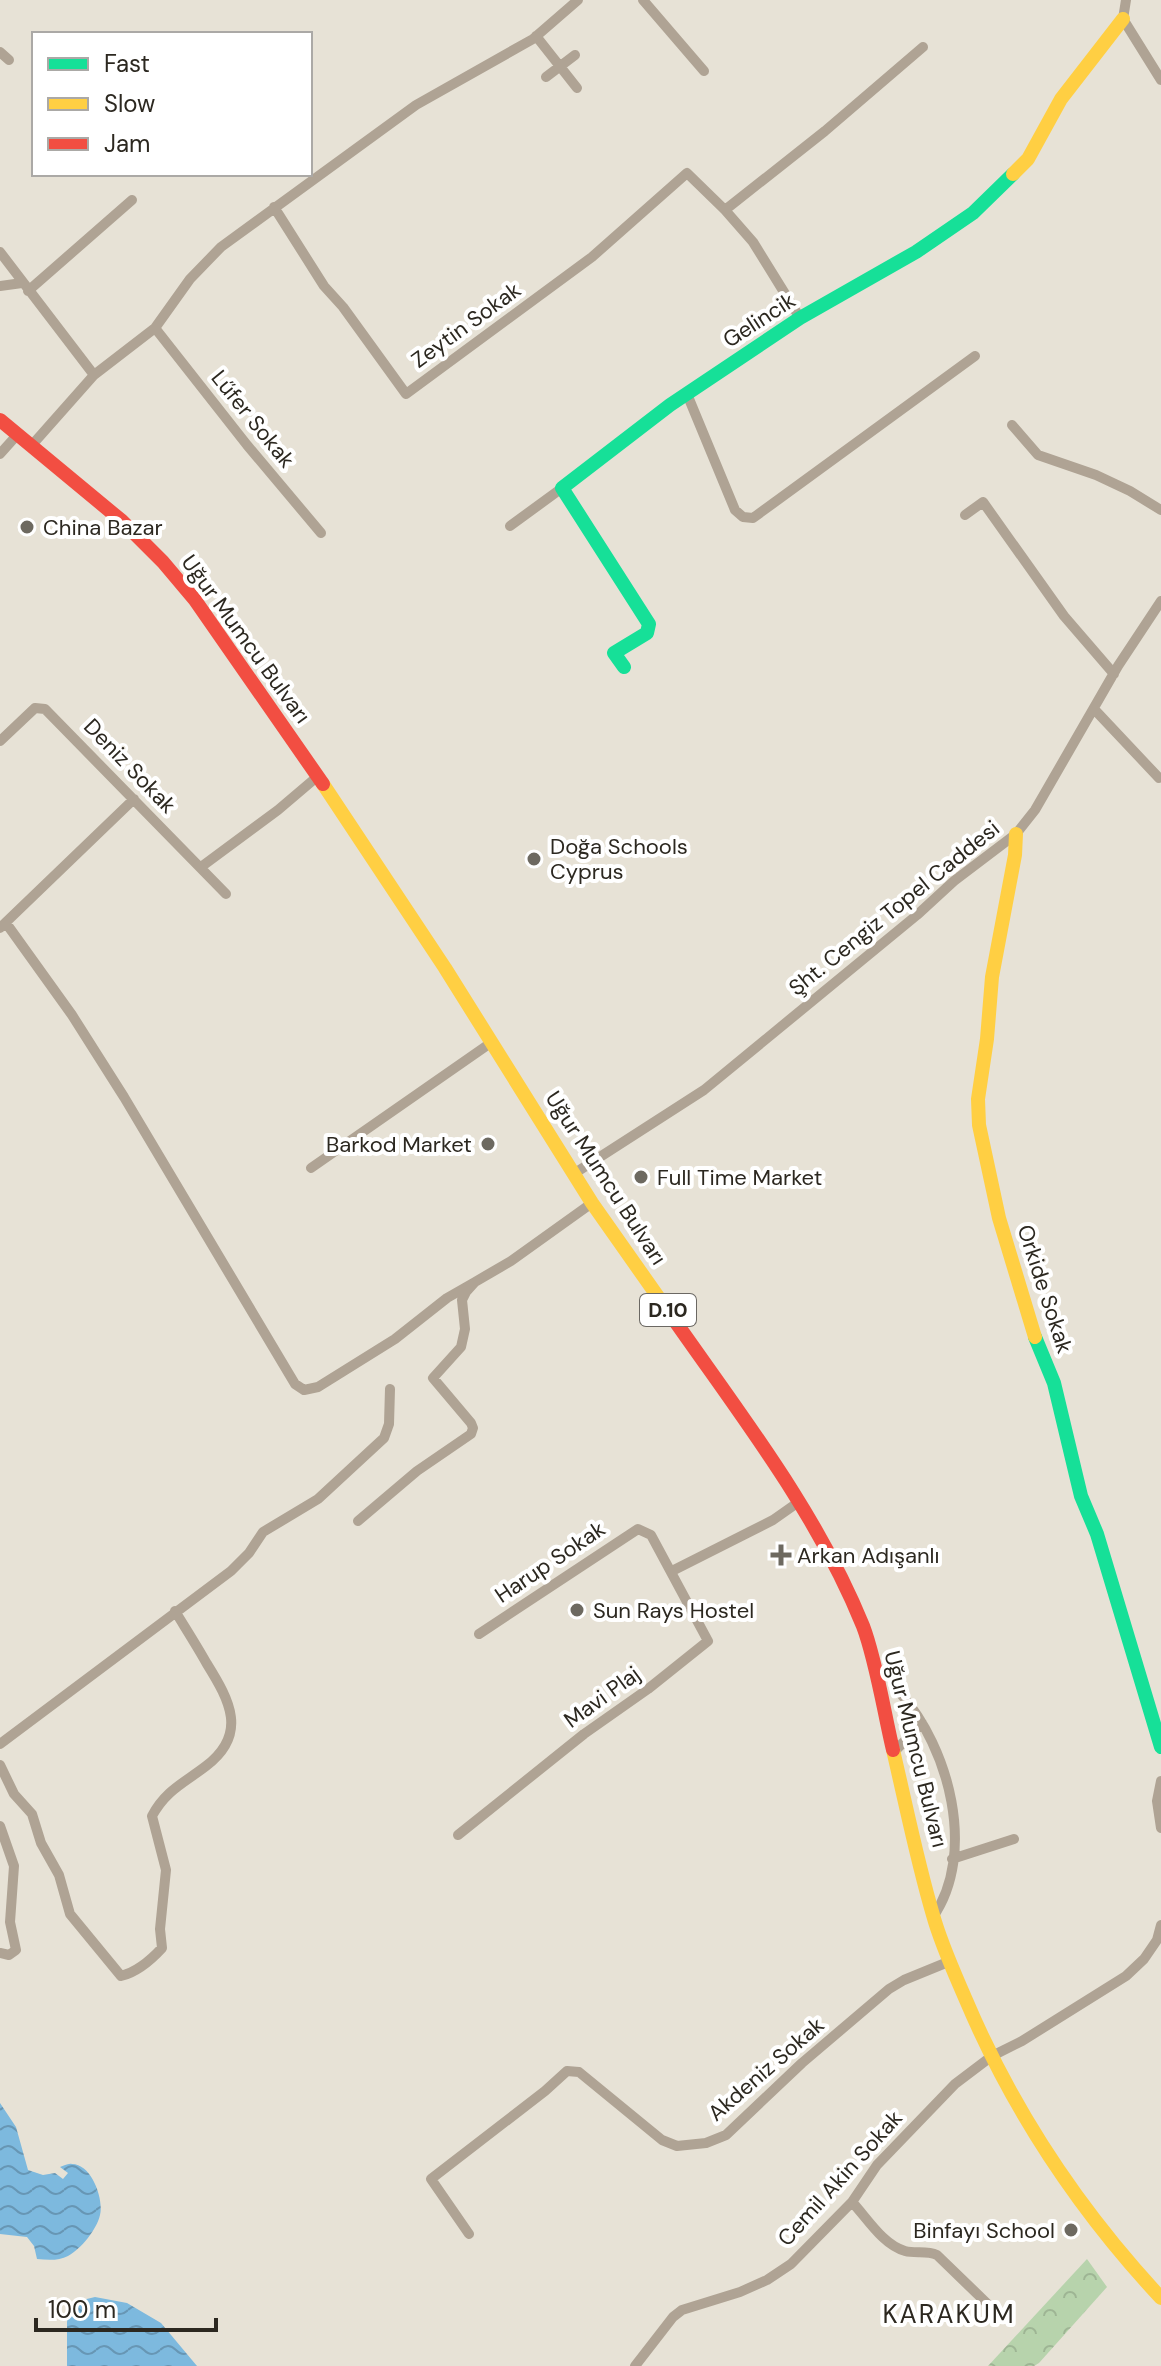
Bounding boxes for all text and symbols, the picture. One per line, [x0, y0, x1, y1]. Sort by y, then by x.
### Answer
legend [32, 32, 312, 176]
text: Fast [104, 48, 150, 79]
text: Slow [104, 88, 155, 119]
text: Jam [104, 128, 150, 159]
street label: Zeytin Sokak [406, 276, 526, 374]
street label: Gelincik [717, 286, 801, 354]
street label: Lűfer Sokak [205, 364, 301, 474]
place label: China Bazar [43, 513, 163, 542]
marker: China Bazar [18, 518, 36, 536]
street label: Uğur Mumcu Bulvarı [175, 549, 317, 729]
street label: Deniz Sokak [77, 712, 183, 820]
street label: Şht. Cengiz Topel Caddesi [783, 814, 1005, 1002]
place label: Doğa Schools Cyprus [550, 832, 688, 886]
marker: Doğa Schools Cyprus [525, 850, 543, 868]
street label: Uğur Mumcu Bulvarı [539, 1085, 673, 1271]
place label: Barkod Market [326, 1130, 472, 1159]
marker: Barkod Market [479, 1135, 497, 1153]
place label: Full Time Market [657, 1163, 822, 1192]
marker: Full Time Market [632, 1168, 650, 1186]
street label: Orkide Sokak [1011, 1221, 1079, 1357]
road number: D.10 [640, 1294, 696, 1326]
street label: Harup Sokak [489, 1514, 611, 1610]
place label: Arkan Adışanlı [797, 1541, 939, 1570]
marker: Arkan Adışanlı [772, 1546, 790, 1564]
place label: Sun Rays Hostel [593, 1596, 754, 1625]
marker: Sun Rays Hostel [568, 1601, 586, 1619]
street label: Uğur Mumcu Bulvarı [878, 1648, 954, 1850]
street label: Mavi Plaj [558, 1659, 646, 1735]
street label: Akdeniz Sokak [702, 2011, 830, 2127]
street label: Cemil Akin Sokak [771, 2104, 909, 2252]
place label: Binfayı School [913, 2216, 1055, 2245]
marker: Binfayı School [1062, 2221, 1080, 2239]
scale bar [36, 2282, 216, 2332]
text: 100 m [48, 2294, 116, 2325]
district label: KARAKUM [882, 2297, 1016, 2331]

